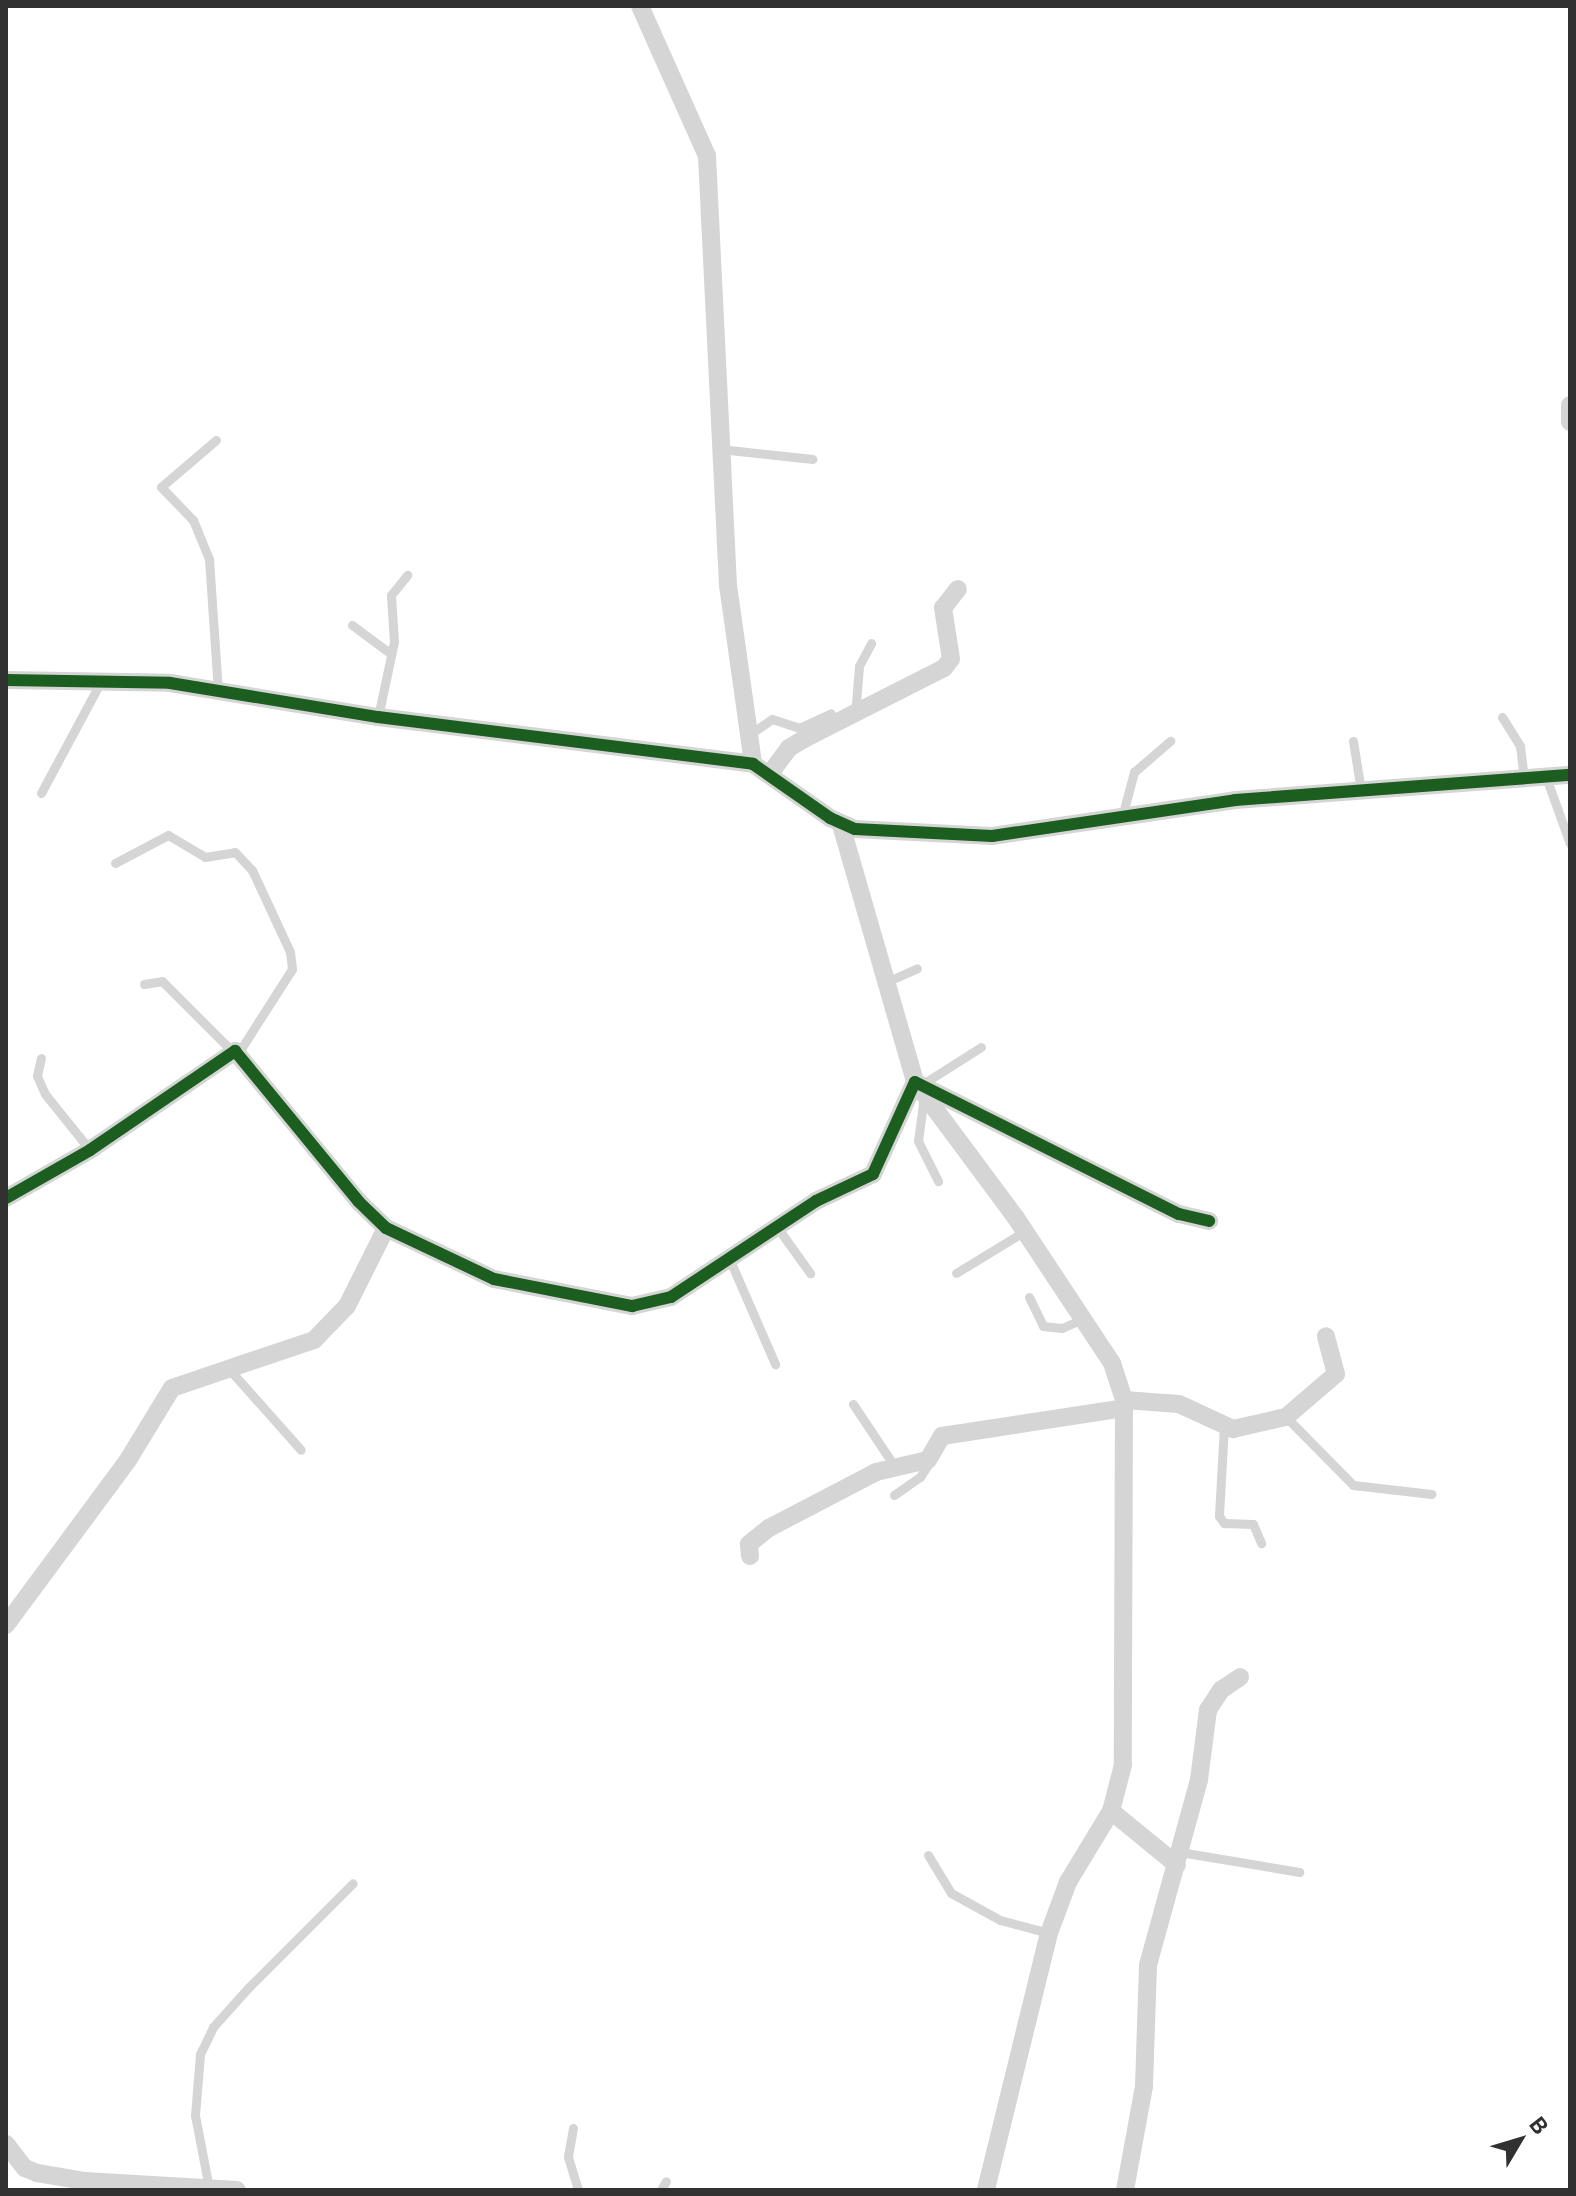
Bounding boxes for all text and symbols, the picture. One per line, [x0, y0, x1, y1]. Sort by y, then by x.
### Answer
north arrow [1480, 2100, 1560, 2180]
text: B [1524, 2111, 1554, 2139]

